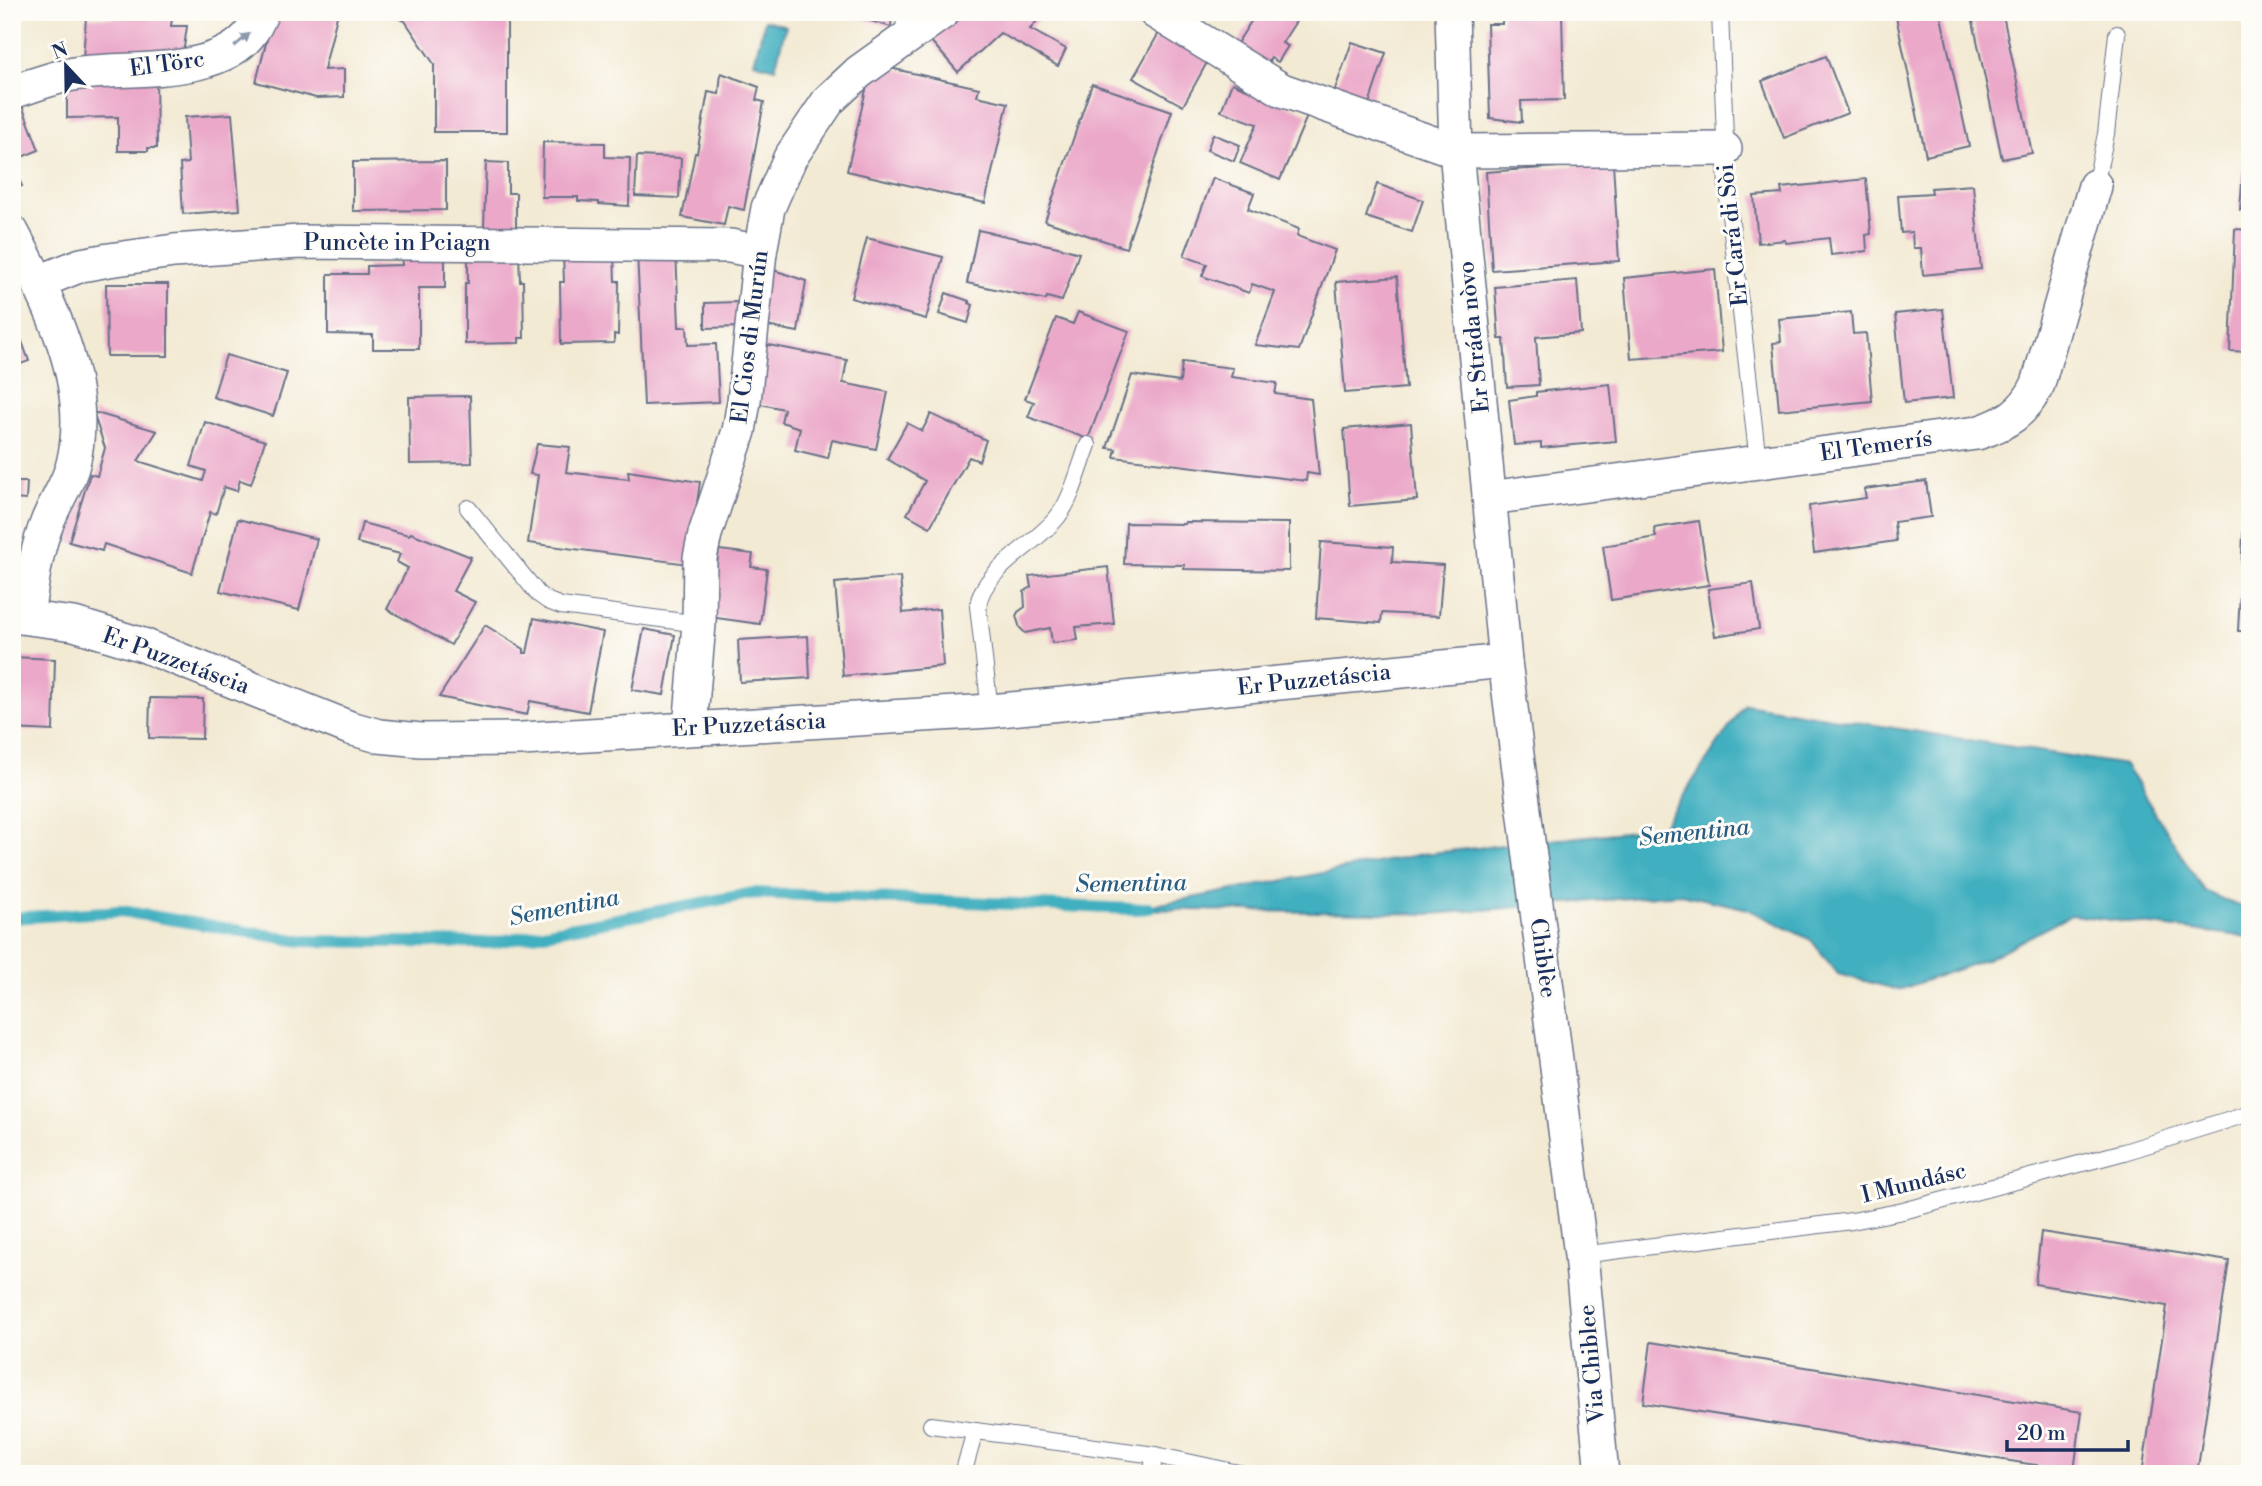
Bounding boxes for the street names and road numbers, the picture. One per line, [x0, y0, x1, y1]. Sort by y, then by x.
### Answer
street label: El Törc [128, 45, 206, 83]
street label: Er Cará di Sòi [1712, 162, 1754, 308]
street label: Puncète in Pciagn [304, 229, 491, 257]
street label: El Cios di Murún [725, 248, 775, 425]
street label: Er Stráda nòvo [1452, 260, 1496, 414]
street label: El Temerís [1818, 424, 1934, 468]
street label: Er Puzzetáscia [99, 621, 254, 701]
street label: Er Puzzetáscia [1236, 658, 1393, 702]
street label: Er Puzzetáscia [671, 707, 827, 743]
street label: Chiblèe [1524, 916, 1562, 1000]
street label: I Mundásc [1859, 1156, 1969, 1210]
street label: Via Chiblee [1573, 1303, 1611, 1426]

